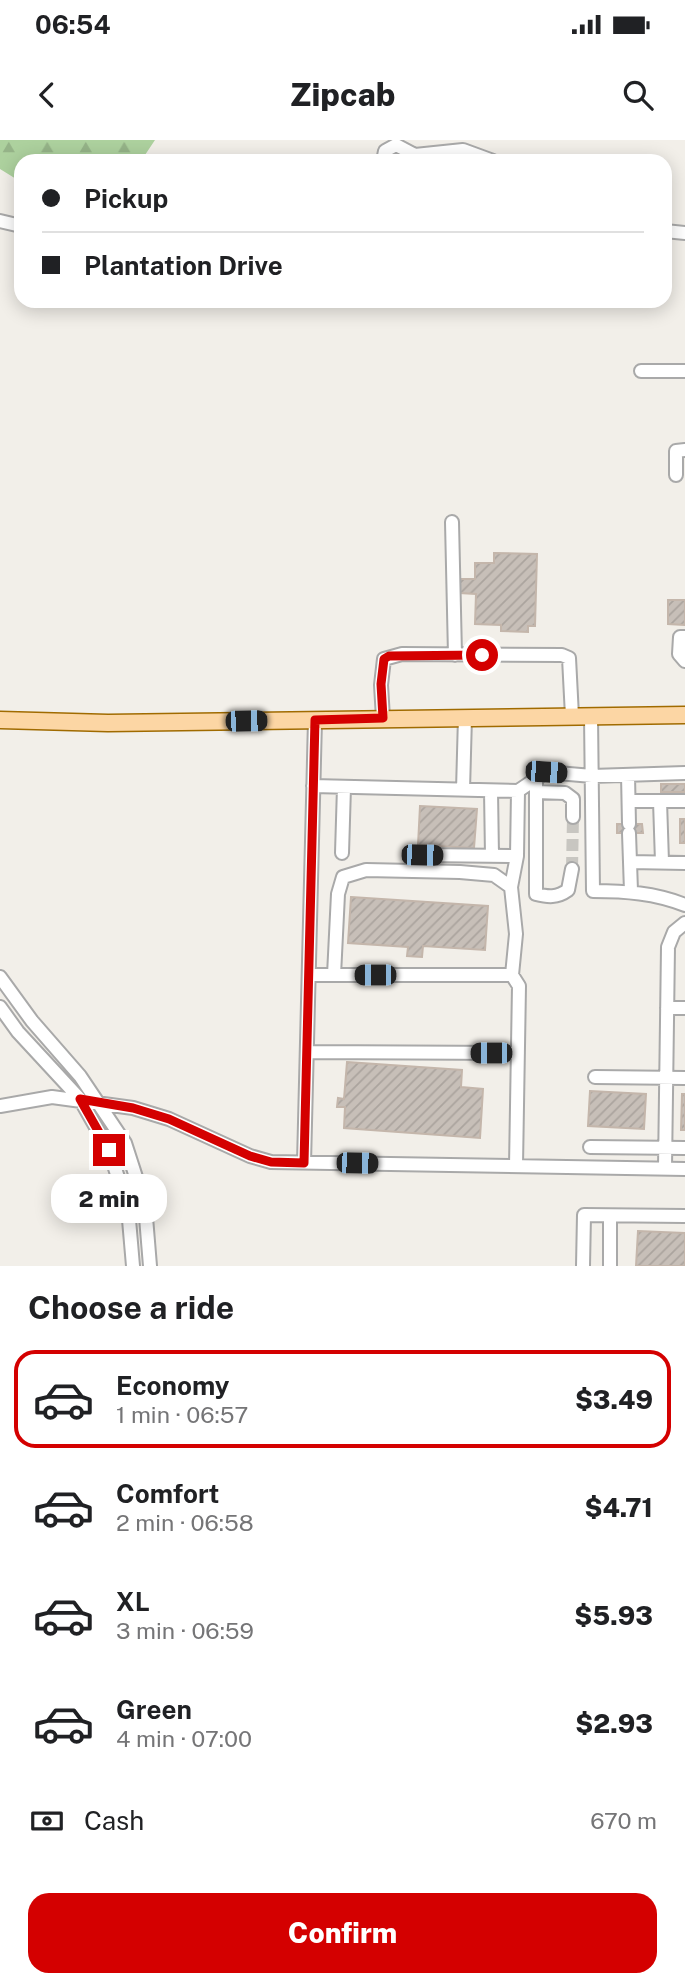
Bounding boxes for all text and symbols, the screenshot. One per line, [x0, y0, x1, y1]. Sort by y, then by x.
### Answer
text: 06:54 [35, 9, 110, 40]
icon: back [28, 76, 66, 114]
text: Zipcab [290, 76, 395, 113]
icon: search [619, 76, 657, 114]
text: Pickup [84, 183, 168, 214]
text: Plantation Drive [84, 250, 283, 281]
route start [466, 639, 498, 671]
car [225, 710, 268, 732]
car [525, 760, 568, 784]
car [401, 844, 444, 866]
car [355, 965, 397, 986]
car [471, 1043, 513, 1064]
route end [93, 1134, 125, 1166]
car [336, 1152, 379, 1174]
callout: 2 min [51, 1174, 167, 1224]
text: 2 min [78, 1185, 140, 1212]
text: Choose a ride [28, 1289, 234, 1326]
icon: car [32, 1368, 95, 1431]
text: Economy [116, 1370, 229, 1401]
text: $3.49 [575, 1384, 653, 1415]
text: 1 min · 06:57 [116, 1401, 248, 1428]
icon: car [32, 1476, 95, 1539]
text: Comfort [116, 1478, 219, 1509]
text: $4.71 [584, 1492, 653, 1523]
text: 2 min · 06:58 [116, 1509, 254, 1536]
icon: car [32, 1584, 95, 1647]
text: XL [116, 1586, 150, 1617]
text: $5.93 [574, 1600, 653, 1631]
text: 3 min · 06:59 [116, 1617, 254, 1644]
icon: car [32, 1692, 95, 1755]
text: Green [116, 1694, 192, 1725]
text: $2.93 [575, 1708, 653, 1739]
text: 4 min · 07:00 [116, 1725, 252, 1752]
icon: cash [28, 1802, 66, 1840]
text: Cash [84, 1805, 144, 1836]
text: 670 m [590, 1807, 657, 1834]
button: Confirm [28, 1893, 657, 1973]

